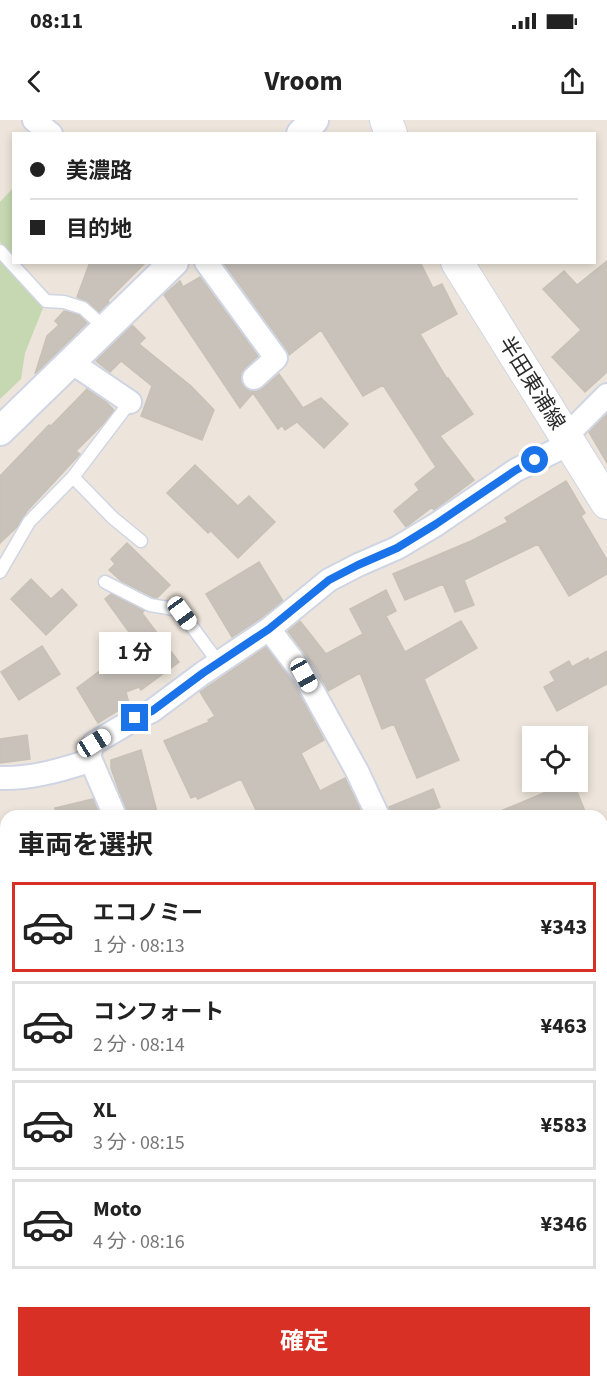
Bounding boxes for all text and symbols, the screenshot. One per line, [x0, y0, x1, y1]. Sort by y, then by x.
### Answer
text: 08:11 [30, 5, 83, 37]
text: Vroom [264, 62, 343, 101]
icon: back [18, 65, 51, 98]
icon: share [556, 65, 589, 98]
text: 美濃路 [66, 155, 132, 187]
text: 目的地 [66, 213, 132, 245]
street label: 半田東浦線 [491, 331, 573, 435]
route start [521, 446, 548, 473]
car [164, 593, 200, 633]
callout: 1 分 [99, 631, 171, 673]
text: 1 分 [118, 639, 152, 667]
car [287, 655, 321, 695]
route end [121, 704, 148, 731]
car [74, 726, 114, 760]
map controls [522, 726, 588, 792]
button: locate [522, 726, 588, 792]
text: 車両を選択 [18, 826, 153, 865]
text: エコノミー [93, 897, 203, 929]
icon: car [21, 900, 75, 954]
text: ¥343 [541, 911, 587, 943]
text: 1 分 · 08:13 [93, 932, 185, 960]
text: コンフォート [93, 996, 224, 1028]
icon: car [21, 999, 75, 1053]
text: ¥463 [541, 1010, 587, 1042]
text: 2 分 · 08:14 [93, 1031, 185, 1059]
text: XL [93, 1094, 117, 1126]
icon: car [21, 1098, 75, 1152]
text: ¥583 [541, 1109, 587, 1141]
text: 3 分 · 08:15 [93, 1129, 185, 1157]
text: Moto [93, 1193, 142, 1225]
icon: car [21, 1197, 75, 1251]
text: ¥346 [541, 1208, 587, 1240]
text: 4 分 · 08:16 [93, 1228, 185, 1256]
button: 確定 [18, 1307, 590, 1376]

